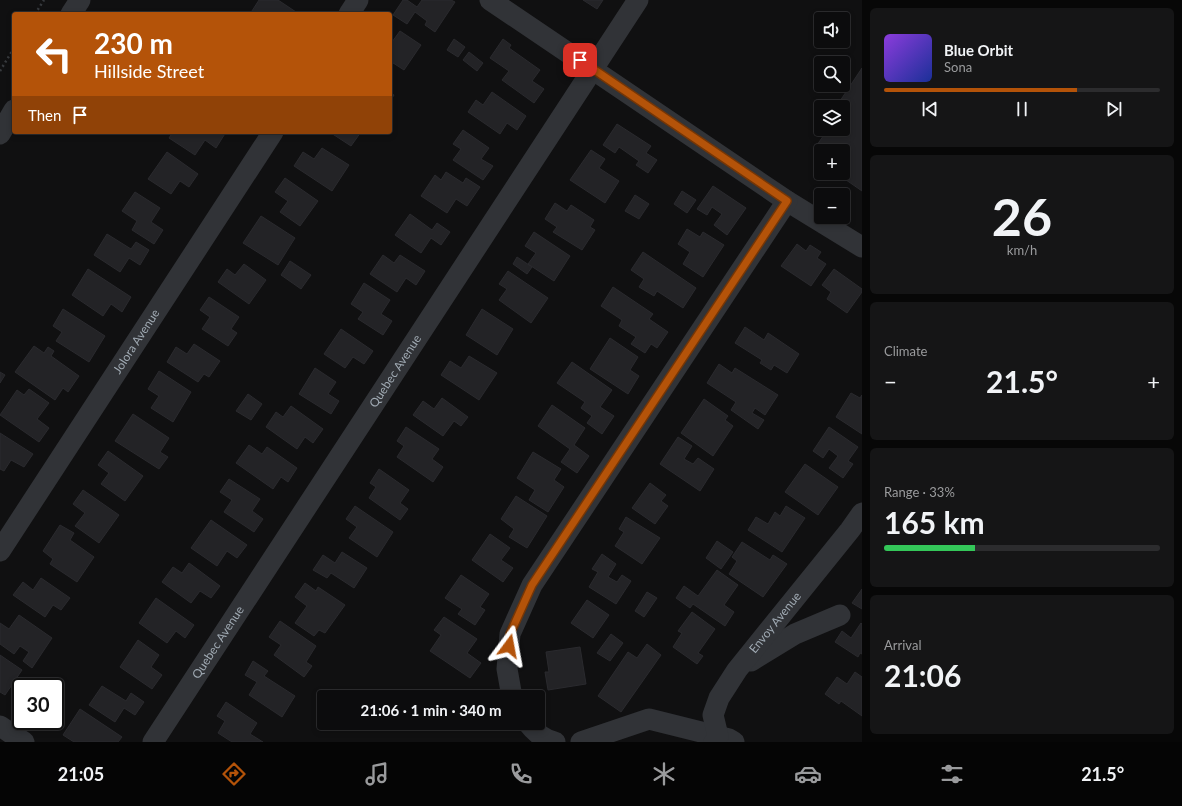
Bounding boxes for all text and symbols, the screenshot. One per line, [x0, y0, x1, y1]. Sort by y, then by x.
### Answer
map controls [814, 12, 850, 224]
button: sound [814, 12, 850, 48]
text: 230 m [94, 26, 173, 60]
icon: left [28, 28, 80, 80]
text: Blue Orbit [944, 41, 1013, 59]
pin [563, 43, 597, 77]
icon: arrive [569, 49, 591, 71]
button: search [814, 56, 850, 92]
text: Sona [944, 59, 972, 75]
text: Hillside Street [94, 60, 204, 82]
icon: previous [919, 98, 941, 120]
icon: pause [1011, 98, 1033, 120]
icon: next [1103, 98, 1125, 120]
button: layers [814, 100, 850, 136]
icon: arrive [69, 104, 91, 126]
text: Then [28, 106, 61, 124]
button: + [814, 144, 850, 180]
text: 26 [992, 185, 1052, 247]
button: − [814, 188, 850, 224]
text: km/h [1007, 242, 1037, 258]
street label: Jolora Avenue [110, 306, 163, 376]
street label: Quebec Avenue [366, 332, 424, 410]
text: Climate [884, 343, 927, 359]
text: 21.5° [986, 363, 1058, 399]
text: − [884, 368, 897, 395]
text: + [1147, 368, 1160, 395]
text: Range · 33% [884, 484, 955, 500]
text: 165 km [884, 504, 985, 540]
street label: Envoy Avenue [746, 589, 804, 656]
street label: Quebec Avenue [188, 603, 247, 681]
position arrow [488, 625, 530, 667]
text: Arrival [884, 637, 921, 653]
text: 21:06 [884, 657, 961, 693]
speed limit sign: 30 [12, 678, 64, 730]
text: 21:06 · 1 min · 340 m [361, 701, 501, 719]
icon: directions [220, 760, 248, 788]
icon: music [363, 760, 391, 788]
icon: phone [507, 760, 535, 788]
icon: climate [650, 760, 678, 788]
icon: car [794, 760, 822, 788]
icon: filters [938, 760, 966, 788]
text: 21:05 [58, 763, 104, 785]
text: 21.5° [1081, 763, 1124, 785]

